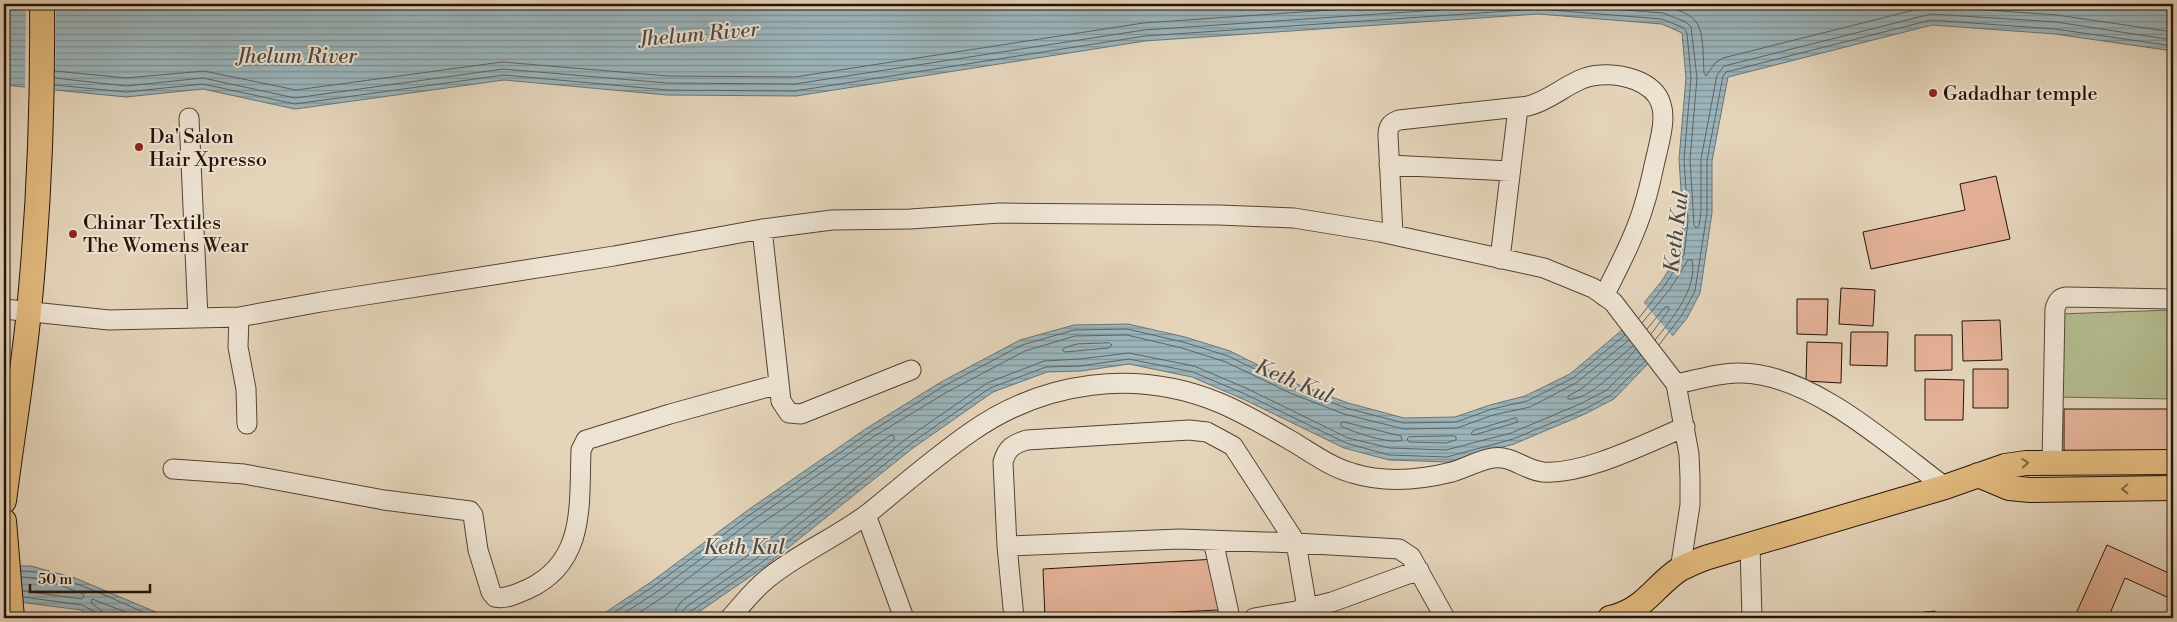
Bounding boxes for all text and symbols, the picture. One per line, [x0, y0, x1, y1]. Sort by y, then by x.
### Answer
water label: Jhelum River [636, 17, 761, 53]
water label: Jhelum River [235, 44, 358, 70]
place label: Gadadhar temple [1943, 82, 2098, 107]
marker: Gadadhar temple [1927, 87, 1939, 99]
place label: Da' Salon Hair Xpresso [149, 125, 267, 173]
marker: Da' Salon Hair Xpresso [133, 141, 145, 153]
water label: Keth Kul [1659, 190, 1695, 274]
place label: Chinar Textiles The Womens Wear [83, 211, 249, 259]
marker: Chinar Textiles The Womens Wear [67, 228, 79, 240]
water label: Keth Kul [1251, 354, 1337, 410]
one-way arrow [2021, 458, 2029, 469]
one-way arrow [2120, 484, 2128, 494]
water label: Keth Kul [703, 535, 785, 561]
scale bar [30, 562, 150, 594]
text: 50 m [38, 570, 72, 589]

